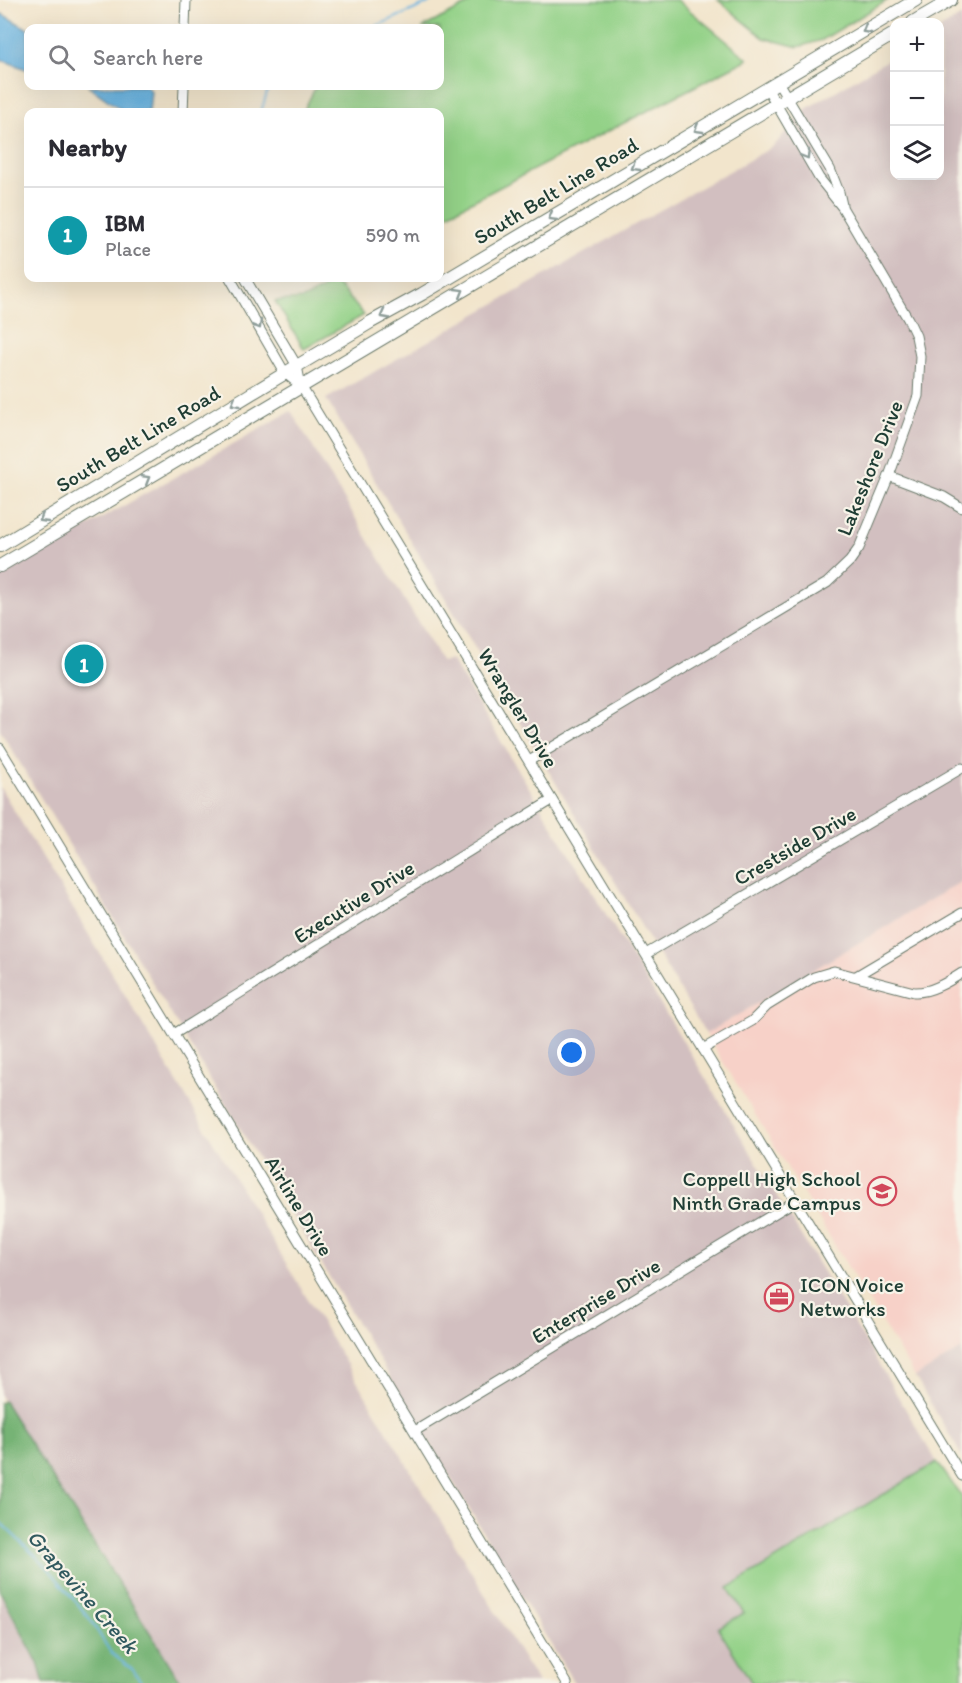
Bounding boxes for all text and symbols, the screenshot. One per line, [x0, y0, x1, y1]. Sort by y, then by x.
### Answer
map controls [890, 18, 944, 180]
button: + [890, 18, 944, 72]
one-way arrow [862, 23, 872, 34]
search box [24, 24, 444, 90]
icon: search [45, 41, 78, 74]
text: Search here [93, 44, 203, 71]
button: − [890, 72, 944, 126]
one-way arrow [694, 122, 704, 134]
button: layers [890, 126, 944, 180]
text: Nearby [48, 131, 127, 163]
street label: South Belt Line Road [469, 131, 643, 249]
one-way arrow [798, 149, 810, 159]
one-way arrow [631, 160, 641, 172]
one-way arrow [548, 209, 558, 221]
text: IBM [105, 210, 145, 237]
text: 1 [63, 223, 72, 247]
text: 590 m [365, 223, 420, 247]
text: Place [105, 237, 151, 261]
one-way arrow [454, 287, 464, 299]
one-way arrow [379, 308, 390, 319]
one-way arrow [250, 319, 262, 329]
street label: South Belt Line Road [51, 379, 225, 497]
one-way arrow [231, 396, 241, 408]
street label: Lakeshore Drive [831, 397, 908, 539]
one-way arrow [140, 474, 150, 486]
one-way arrow [39, 512, 50, 524]
pin: 1 [64, 642, 104, 686]
street label: Wrangler Drive [473, 643, 564, 772]
street label: Crestside Drive [729, 800, 860, 891]
street label: Executive Drive [289, 855, 419, 949]
your location [557, 1038, 586, 1067]
street label: Airline Drive [260, 1151, 339, 1260]
place label: Coppell High School Ninth Grade Campus [672, 1166, 861, 1215]
school or university icon: Coppell High School Ninth Grade Campus [866, 1175, 898, 1207]
street label: Enterprise Drive [527, 1252, 665, 1349]
place label: ICON Voice Networks [800, 1272, 904, 1321]
office icon: ICON Voice Networks [763, 1281, 795, 1313]
water label: Grapevine Creek [22, 1524, 145, 1660]

